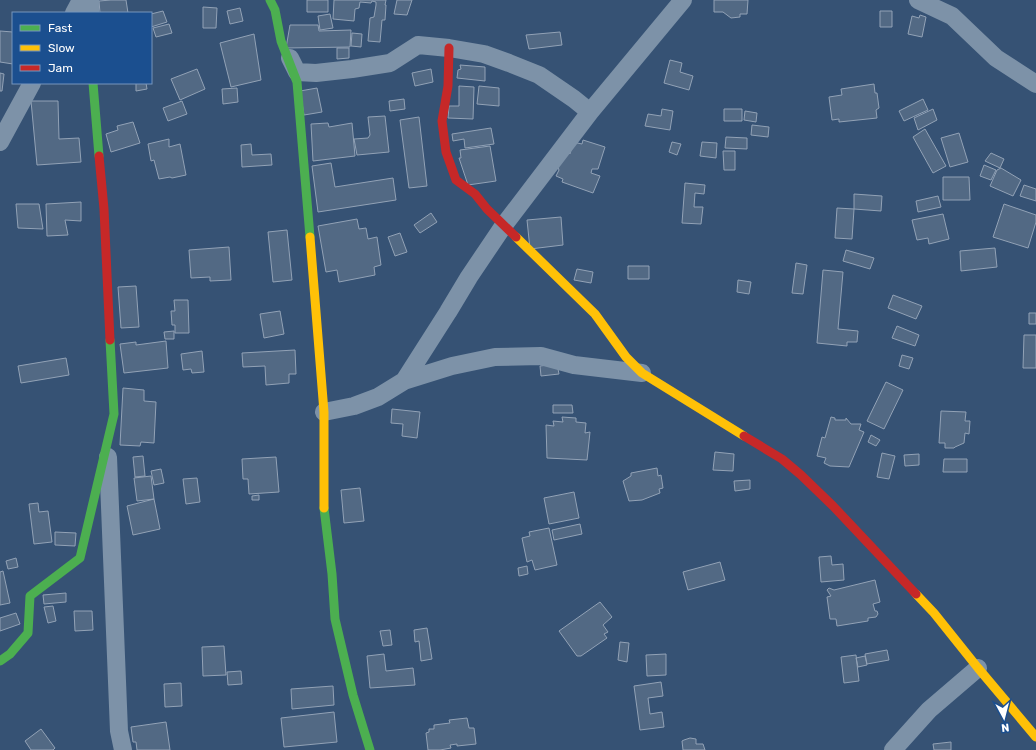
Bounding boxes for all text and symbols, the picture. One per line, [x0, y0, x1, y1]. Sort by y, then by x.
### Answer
legend [12, 12, 152, 84]
text: Fast [48, 21, 72, 35]
text: Slow [48, 41, 75, 55]
text: Jam [48, 61, 73, 75]
north arrow [984, 698, 1024, 738]
text: N [1000, 720, 1010, 734]

